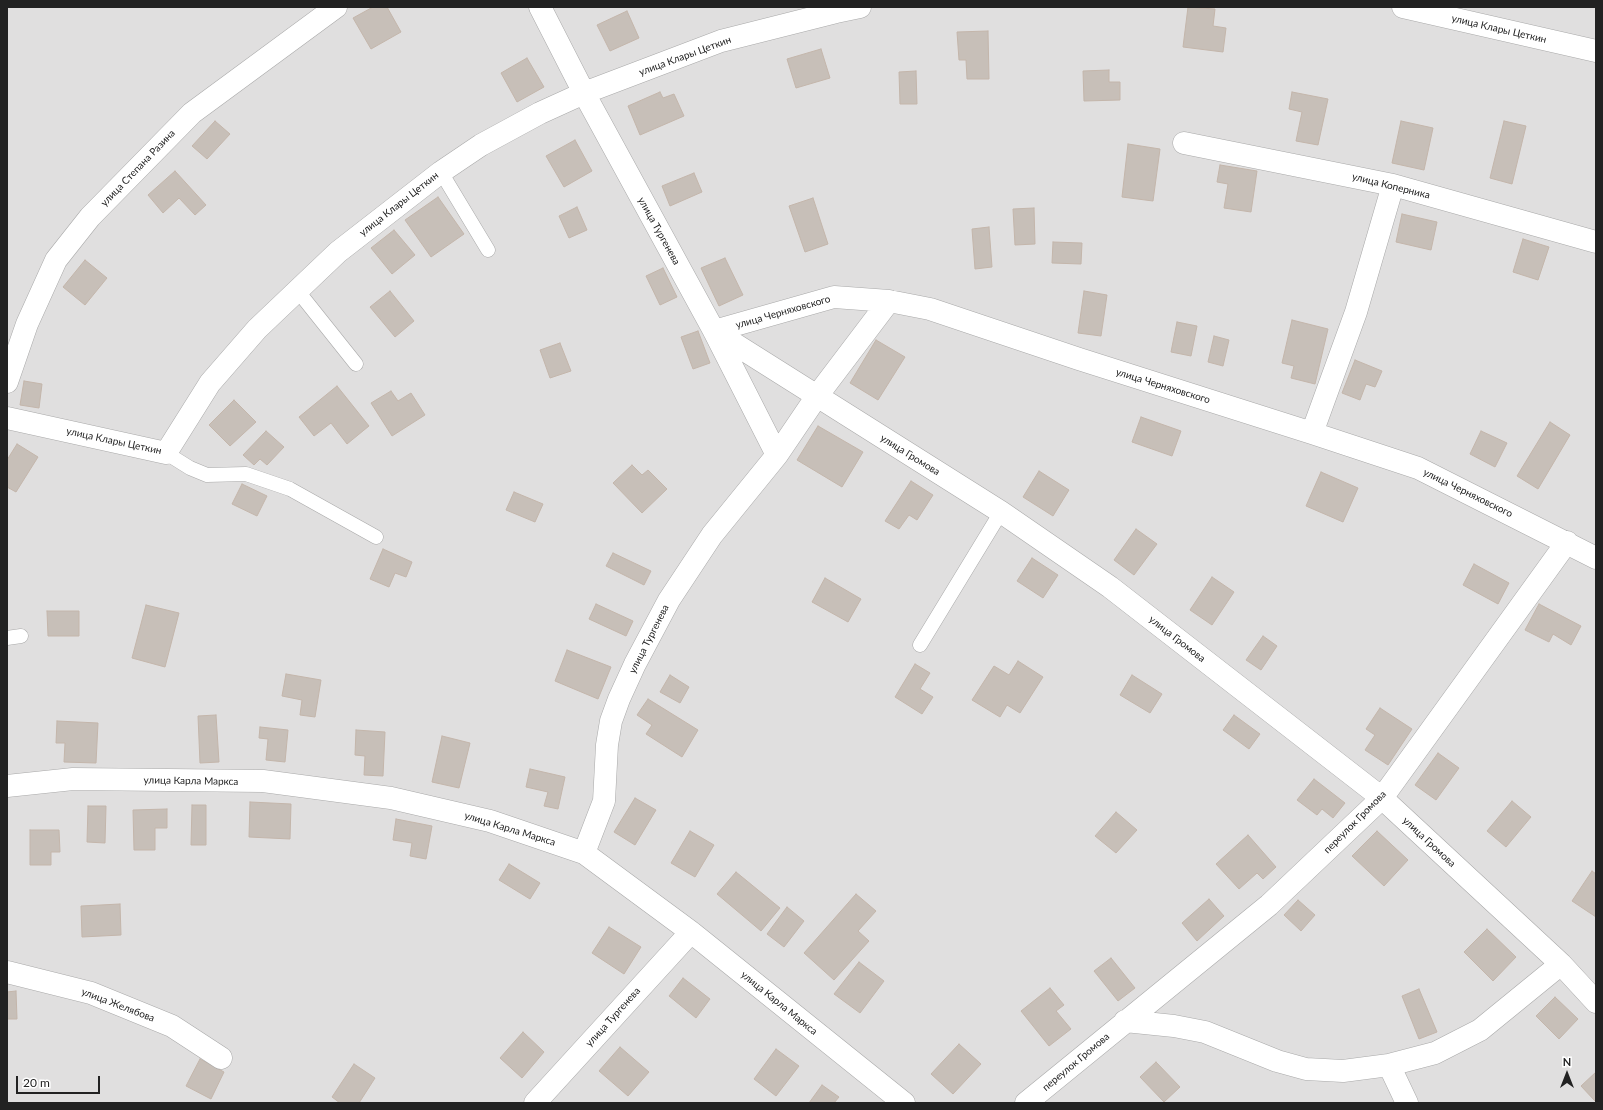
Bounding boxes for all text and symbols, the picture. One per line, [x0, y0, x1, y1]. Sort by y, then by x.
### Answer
street label: улица Клары Цеткин [1450, 12, 1548, 46]
street label: улица Клары Цеткин [637, 34, 733, 78]
street label: улица Степана Разина [98, 127, 178, 209]
street label: улица Клары Цеткин [357, 169, 441, 239]
street label: улица Коперника [1351, 171, 1431, 201]
street label: улица Тургенева [635, 195, 683, 267]
street label: улица Черняховского [734, 293, 832, 331]
street label: улица Черняховского [1114, 366, 1212, 406]
street label: улица Клары Цеткин [65, 425, 163, 457]
street label: улица Громова [878, 432, 942, 478]
street label: улица Черняховского [1421, 466, 1515, 520]
street label: улица Тургенева [626, 603, 672, 675]
street label: улица Громова [1147, 613, 1207, 665]
street label: улица Карла Маркса [144, 774, 238, 788]
street label: переулок Громова [1321, 788, 1389, 856]
street label: улица Карла Маркса [463, 809, 557, 849]
street label: улица Громова [1400, 814, 1458, 870]
street label: улица Карла Маркса [738, 969, 820, 1037]
street label: улица Тургенева [583, 985, 643, 1049]
street label: улица Желябова [80, 986, 156, 1024]
street label: переулок Громова [1040, 1030, 1112, 1094]
north arrow [1547, 1054, 1587, 1094]
text: N [1563, 1055, 1571, 1068]
scale bar [18, 1068, 102, 1094]
text: 20 m [23, 1075, 50, 1090]

